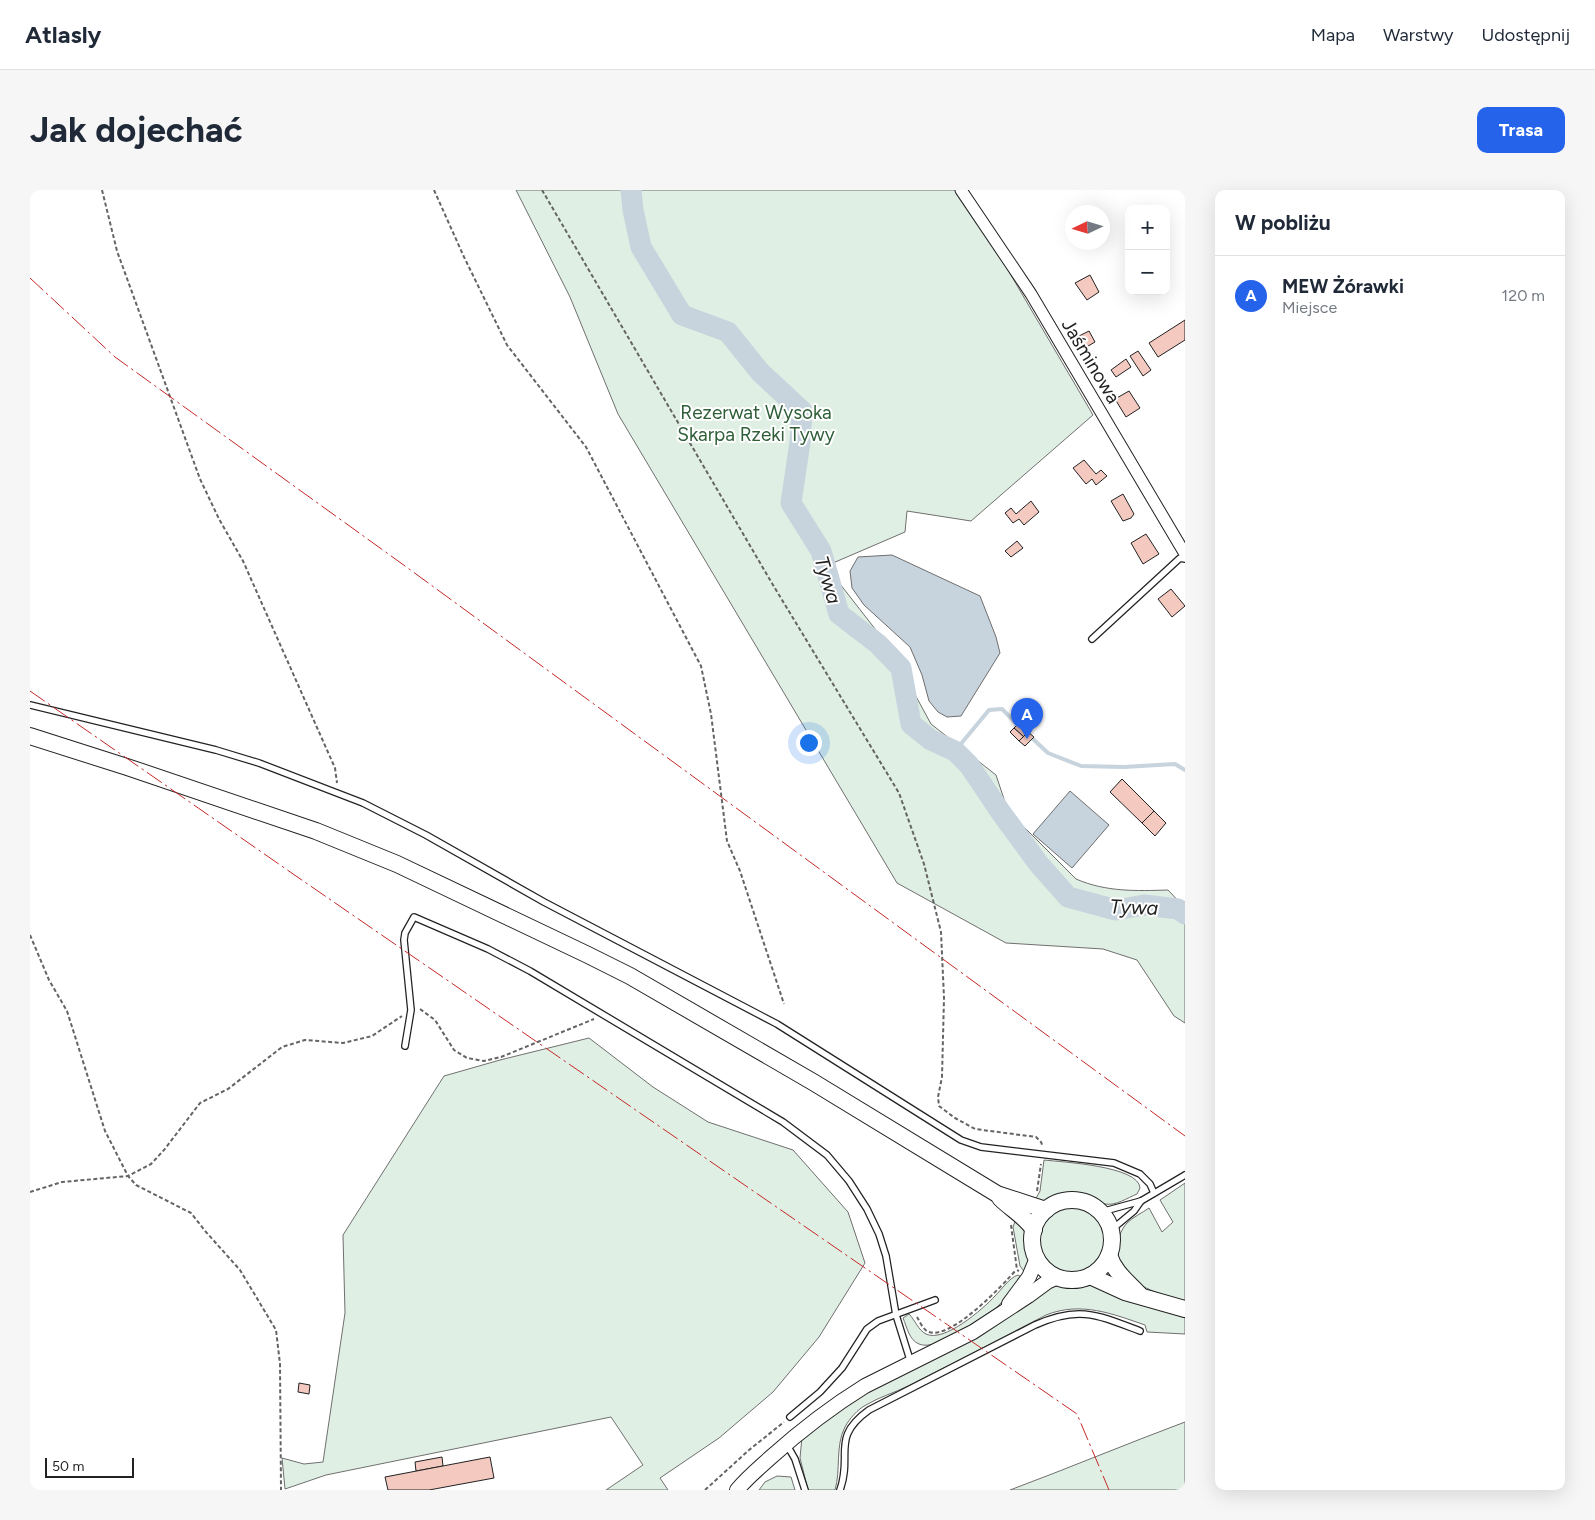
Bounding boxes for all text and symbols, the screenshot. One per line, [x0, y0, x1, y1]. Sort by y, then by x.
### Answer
text: Atlasly [25, 20, 101, 49]
text: Mapa [1311, 24, 1355, 46]
text: Warstwy [1383, 24, 1454, 46]
text: Udostępnij [1482, 24, 1570, 46]
button: Trasa [1477, 107, 1565, 153]
text: Jak dojechać [30, 109, 243, 151]
north arrow [1065, 205, 1110, 250]
map controls [1125, 205, 1170, 295]
button: + [1125, 205, 1170, 250]
text: W pobliżu [1235, 210, 1331, 235]
button: − [1125, 250, 1170, 295]
text: MEW Żórawki [1282, 275, 1404, 298]
text: A [1245, 286, 1257, 305]
text: 120 m [1502, 286, 1545, 305]
text: Miejsce [1282, 298, 1337, 317]
street label: Jaśminowa [1057, 314, 1125, 408]
park label: Rezerwat Wysoka Skarpa Rzeki Tywy [677, 401, 835, 446]
water label: Tywa [809, 553, 847, 607]
pin: A [1011, 698, 1043, 739]
your location [796, 730, 822, 756]
water label: Tywa [1109, 894, 1159, 920]
scale bar [45, 1455, 134, 1478]
text: 50 m [52, 1458, 84, 1475]

